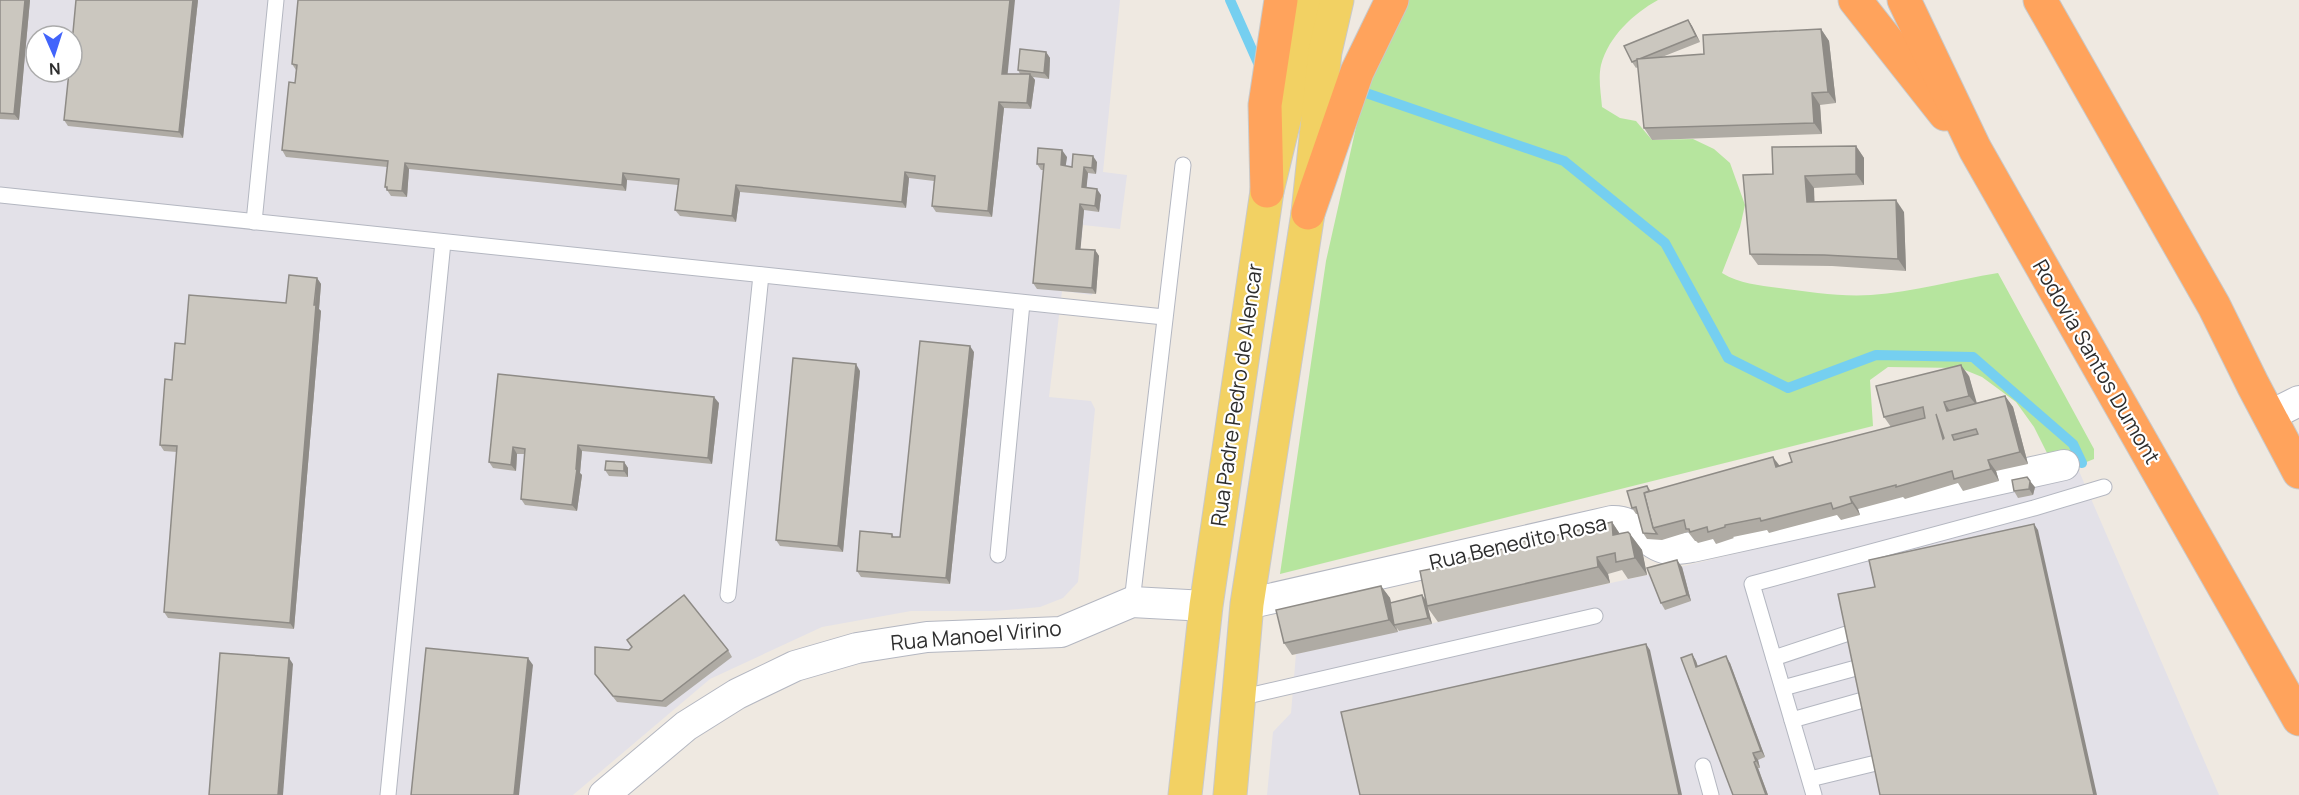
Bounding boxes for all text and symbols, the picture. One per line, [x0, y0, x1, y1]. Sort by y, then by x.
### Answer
north arrow [24, 24, 84, 84]
text: N [48, 58, 61, 80]
street label: Rodovia Santos Dumont [2027, 254, 2167, 469]
street label: Rua Padre Pedro de Alencar [1204, 261, 1268, 528]
street label: Rua Benedito Rosa [1426, 508, 1609, 576]
street label: Rua Manoel Virino [889, 614, 1063, 656]

